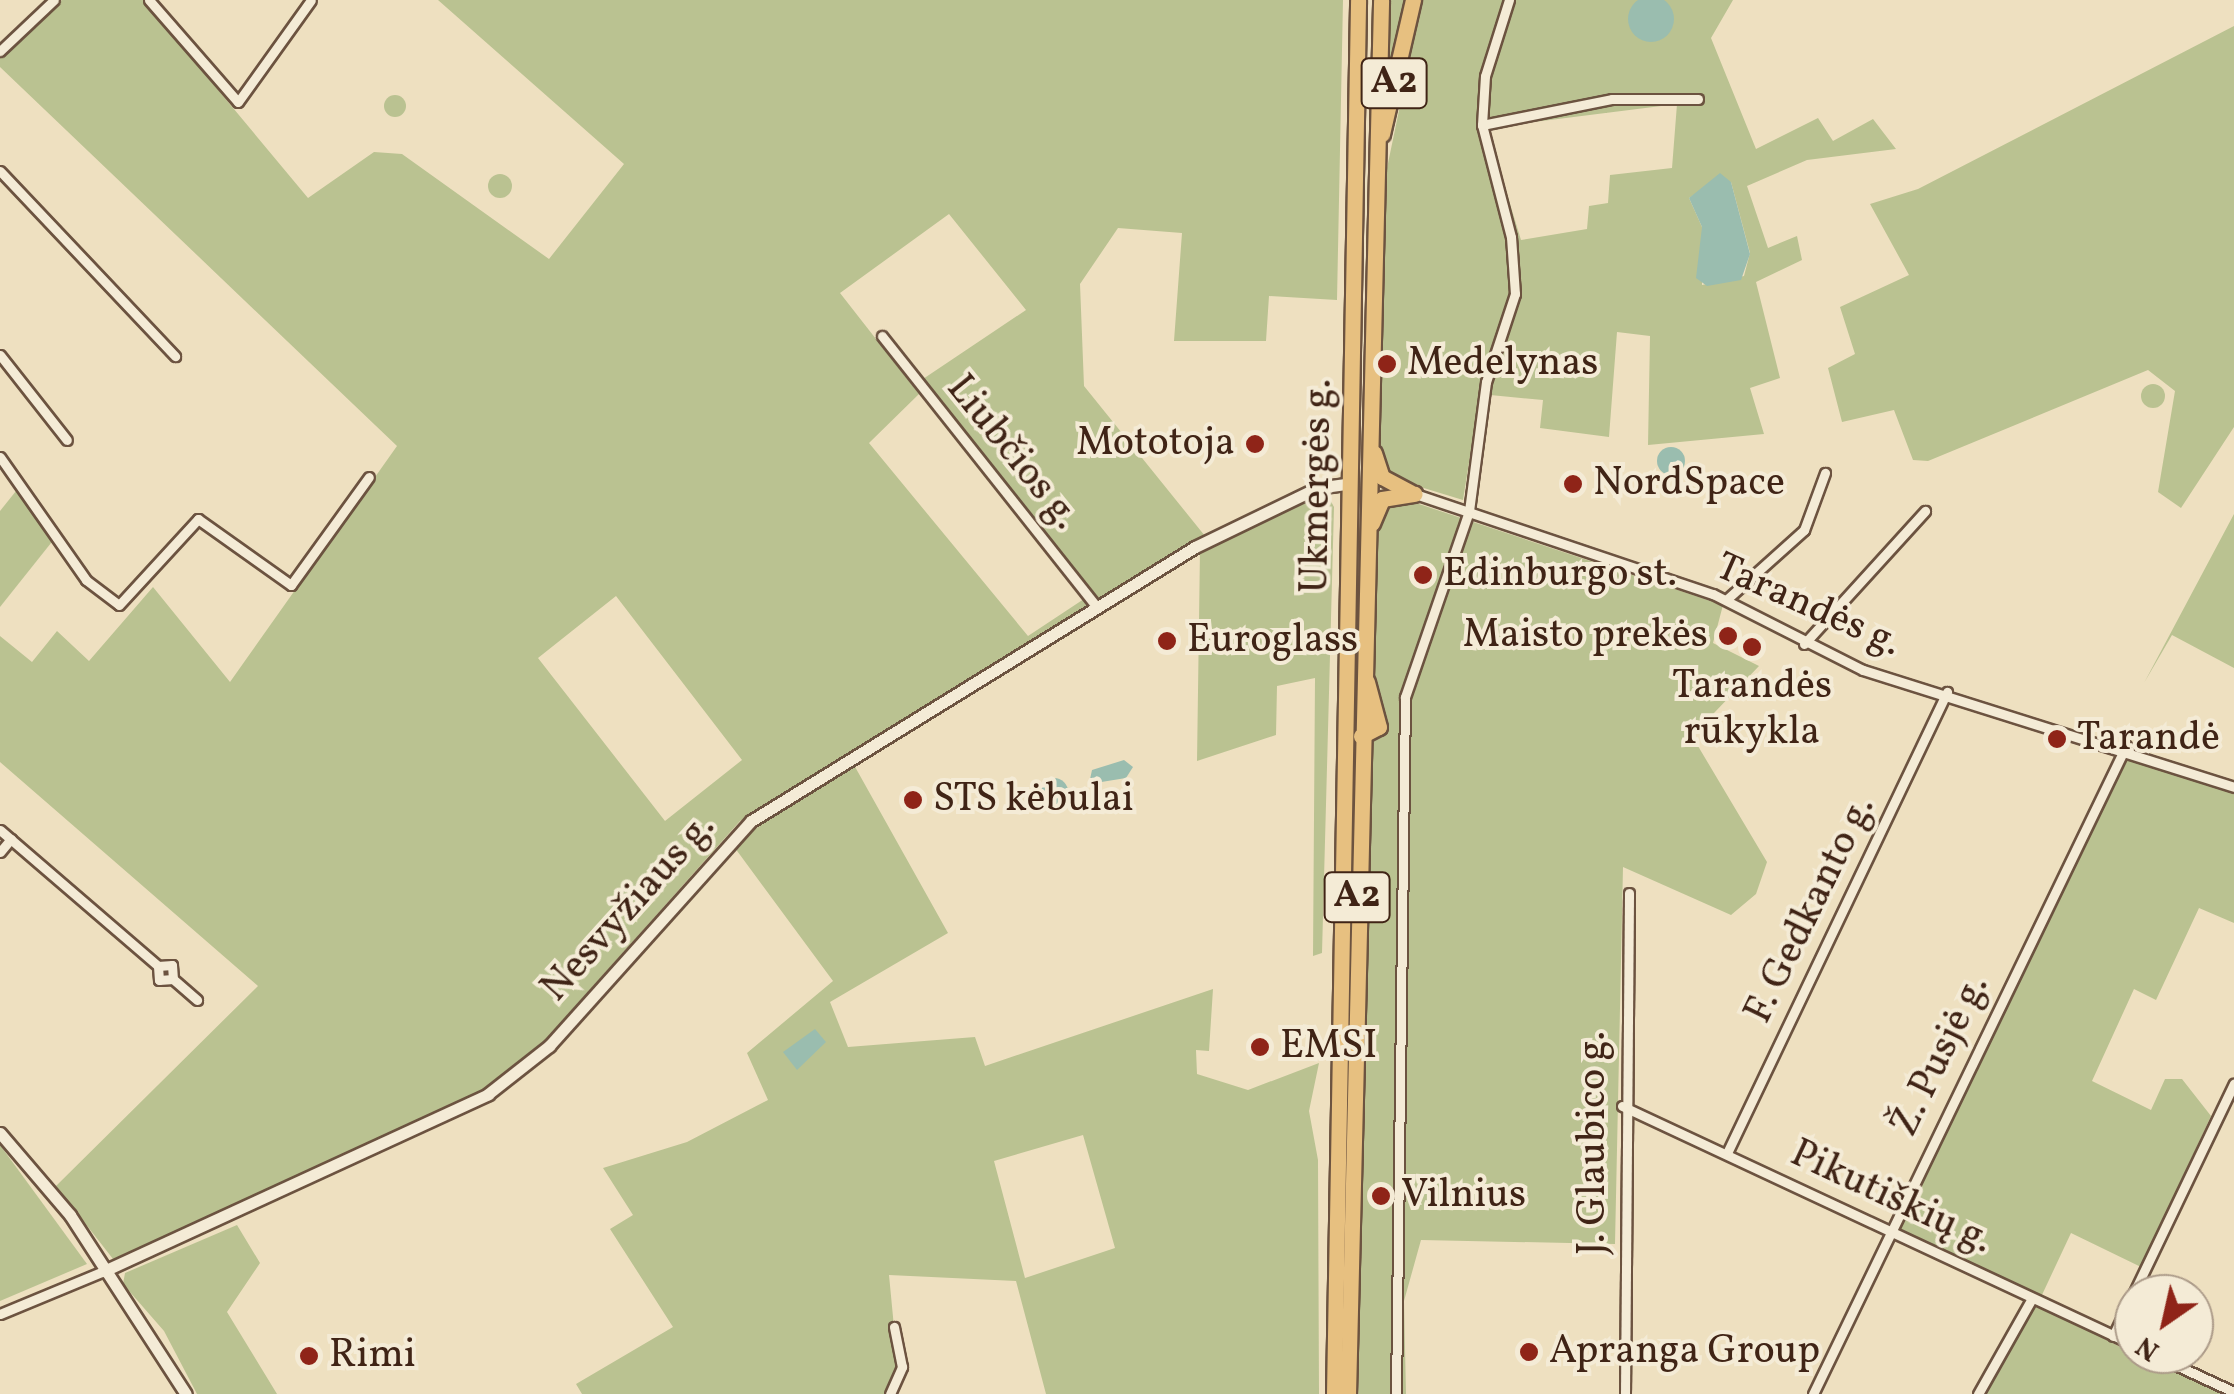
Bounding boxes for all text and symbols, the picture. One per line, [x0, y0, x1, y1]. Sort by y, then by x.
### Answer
road number: A2 [1359, 50, 1429, 116]
place label: Medelynas [1407, 340, 1598, 388]
marker: Medelynas [1376, 353, 1398, 375]
street label: Liubčios g. [935, 366, 1089, 540]
street label: Ukmergės g. [1292, 378, 1344, 594]
place label: Mototoja [1076, 420, 1235, 468]
marker: Mototoja [1244, 433, 1266, 455]
place label: NordSpace [1593, 460, 1785, 508]
marker: NordSpace [1562, 473, 1584, 495]
street label: Tarandės g. [1708, 544, 1908, 668]
place label: Edinburgo st. [1443, 551, 1677, 599]
marker: Edinburgo st. [1412, 564, 1434, 586]
place label: Maisto prekės [1463, 612, 1708, 660]
place label: Euroglass [1187, 617, 1358, 665]
marker: Maisto prekės [1717, 625, 1739, 647]
marker: Euroglass [1156, 630, 1178, 652]
marker: Tarandės rūkykla [1741, 636, 1763, 658]
place label: Tarandės rūkykla [1672, 663, 1832, 757]
place label: Tarandė [2077, 715, 2220, 763]
marker: Tarandė [2046, 728, 2068, 750]
place label: STS kėbulai [933, 776, 1134, 824]
marker: STS kėbulai [902, 789, 924, 811]
street label: F. Gedkanto g. [1735, 789, 1887, 1031]
street label: Nesvyžiaus g. [532, 804, 726, 1012]
road number: A2 [1322, 864, 1392, 930]
street label: Ž. Pusjė g. [1881, 967, 2001, 1145]
place label: EMSI [1280, 1023, 1378, 1071]
street label: J. Glaubico g. [1570, 1031, 1618, 1255]
marker: EMSI [1249, 1036, 1271, 1058]
street label: Pikutiškių g. [1782, 1130, 2000, 1266]
place label: Vilnius [1401, 1172, 1526, 1220]
marker: Vilnius [1370, 1185, 1392, 1207]
north arrow [2114, 1274, 2214, 1374]
text: N [2129, 1326, 2167, 1369]
place label: Apranga Group [1549, 1328, 1820, 1376]
place label: Rimi [329, 1332, 416, 1380]
marker: Apranga Group [1518, 1341, 1540, 1363]
marker: Rimi [298, 1345, 320, 1367]

